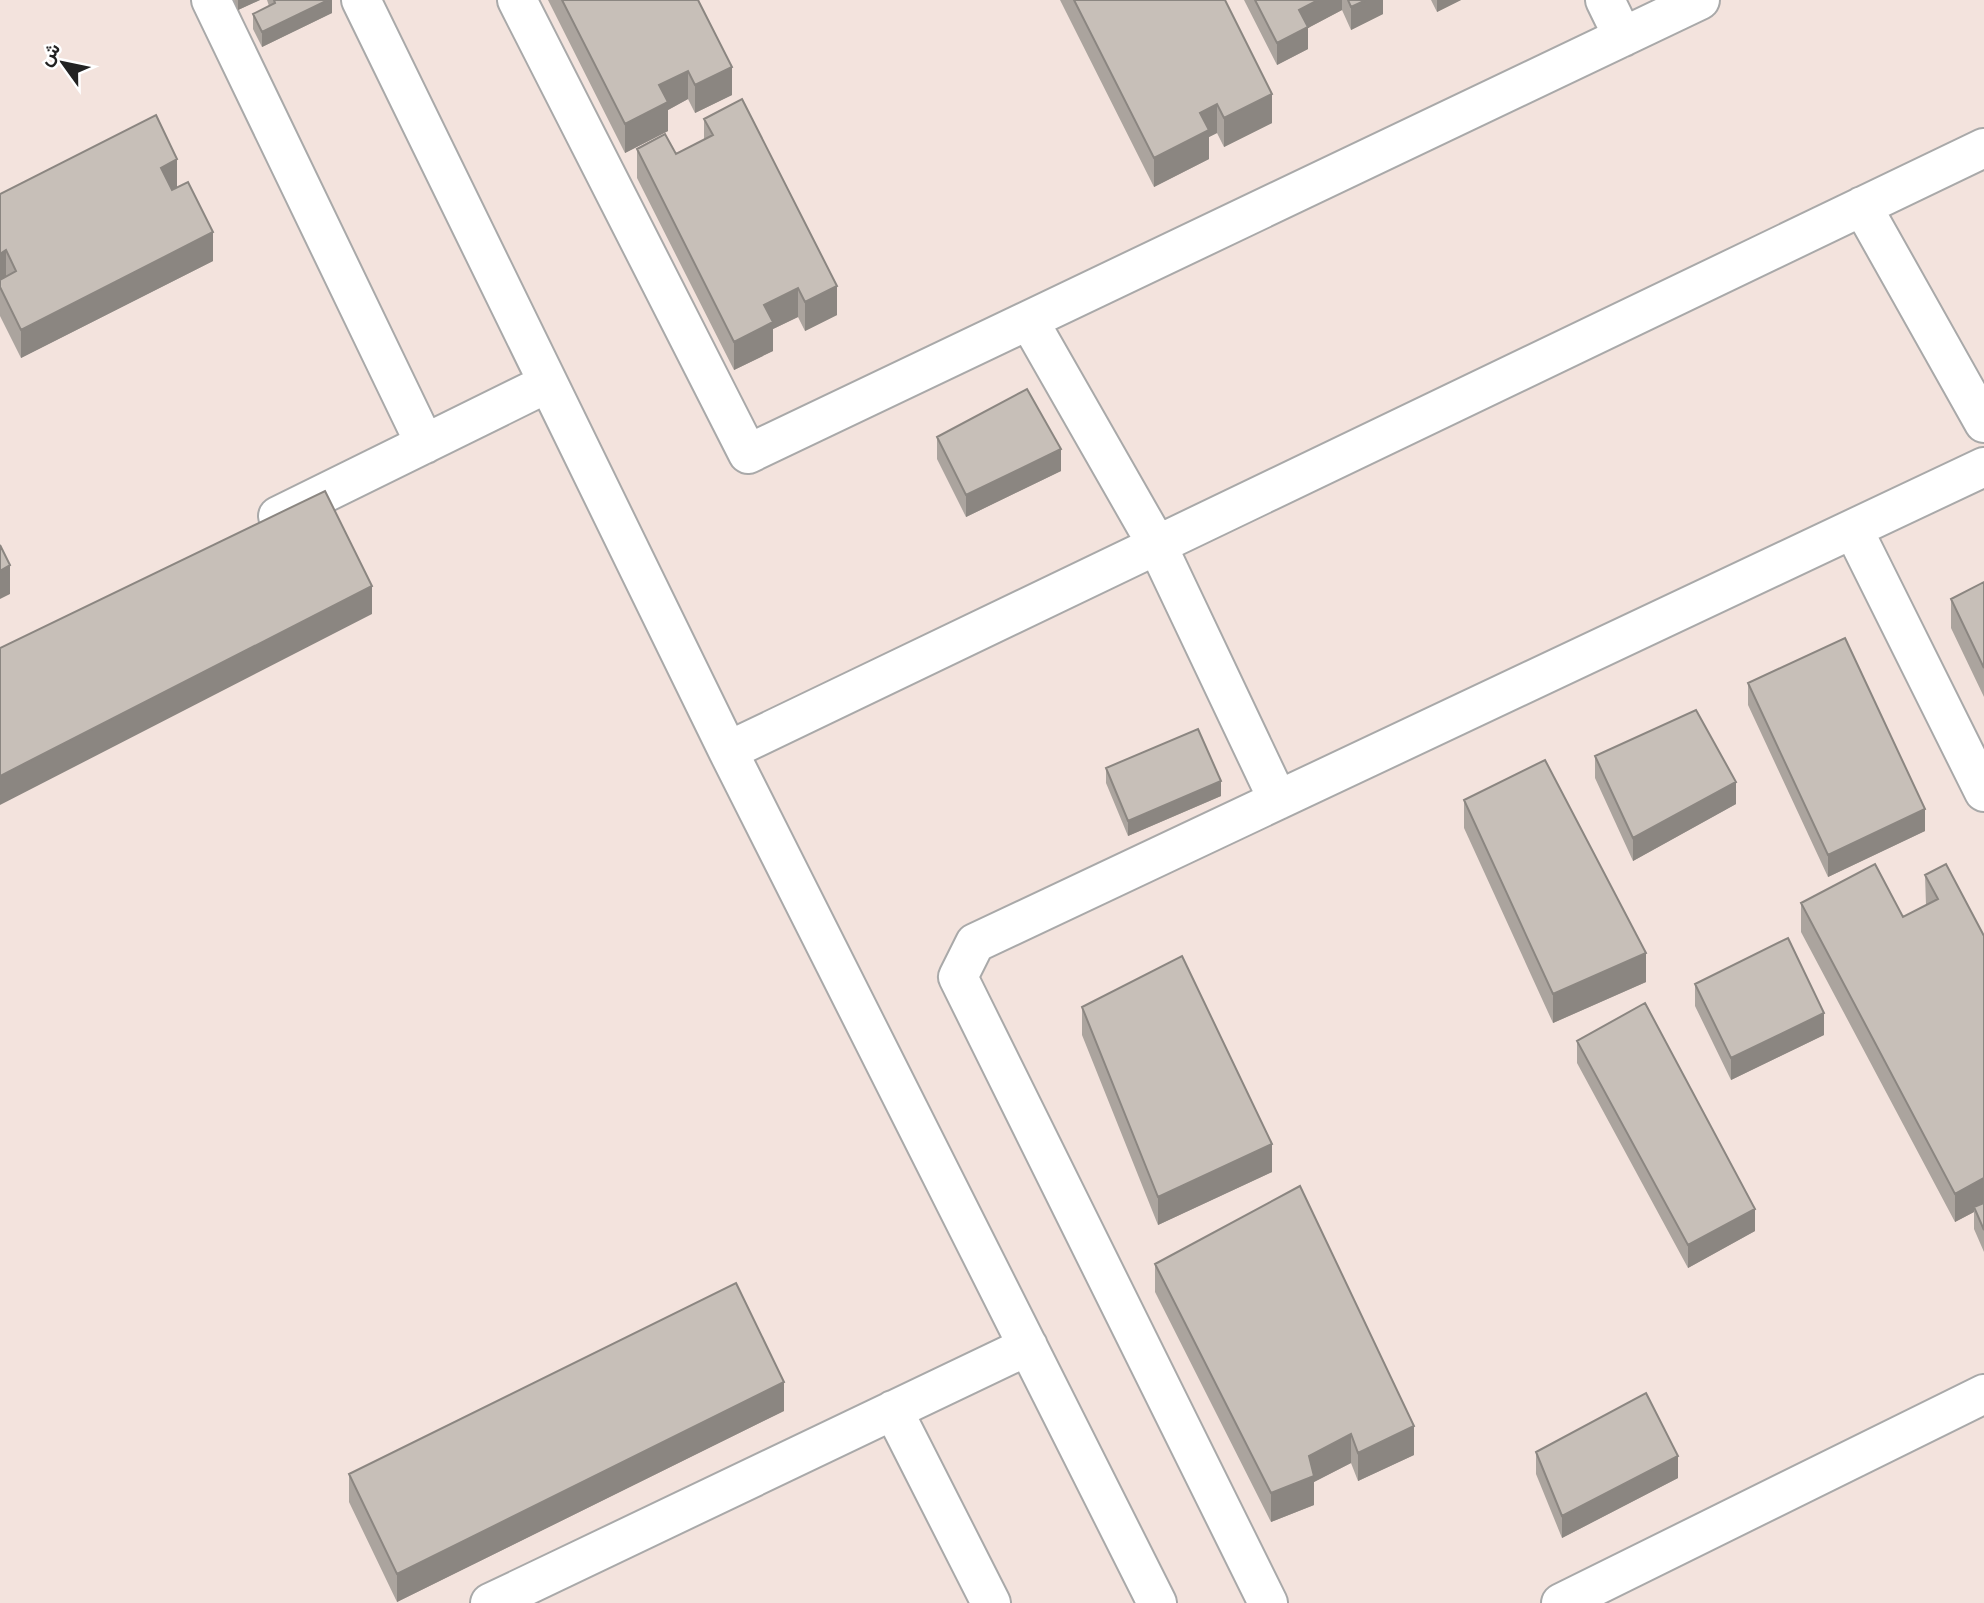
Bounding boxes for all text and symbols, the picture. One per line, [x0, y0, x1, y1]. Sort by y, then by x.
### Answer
north arrow [28, 28, 98, 98]
text: ش [32, 37, 66, 70]

